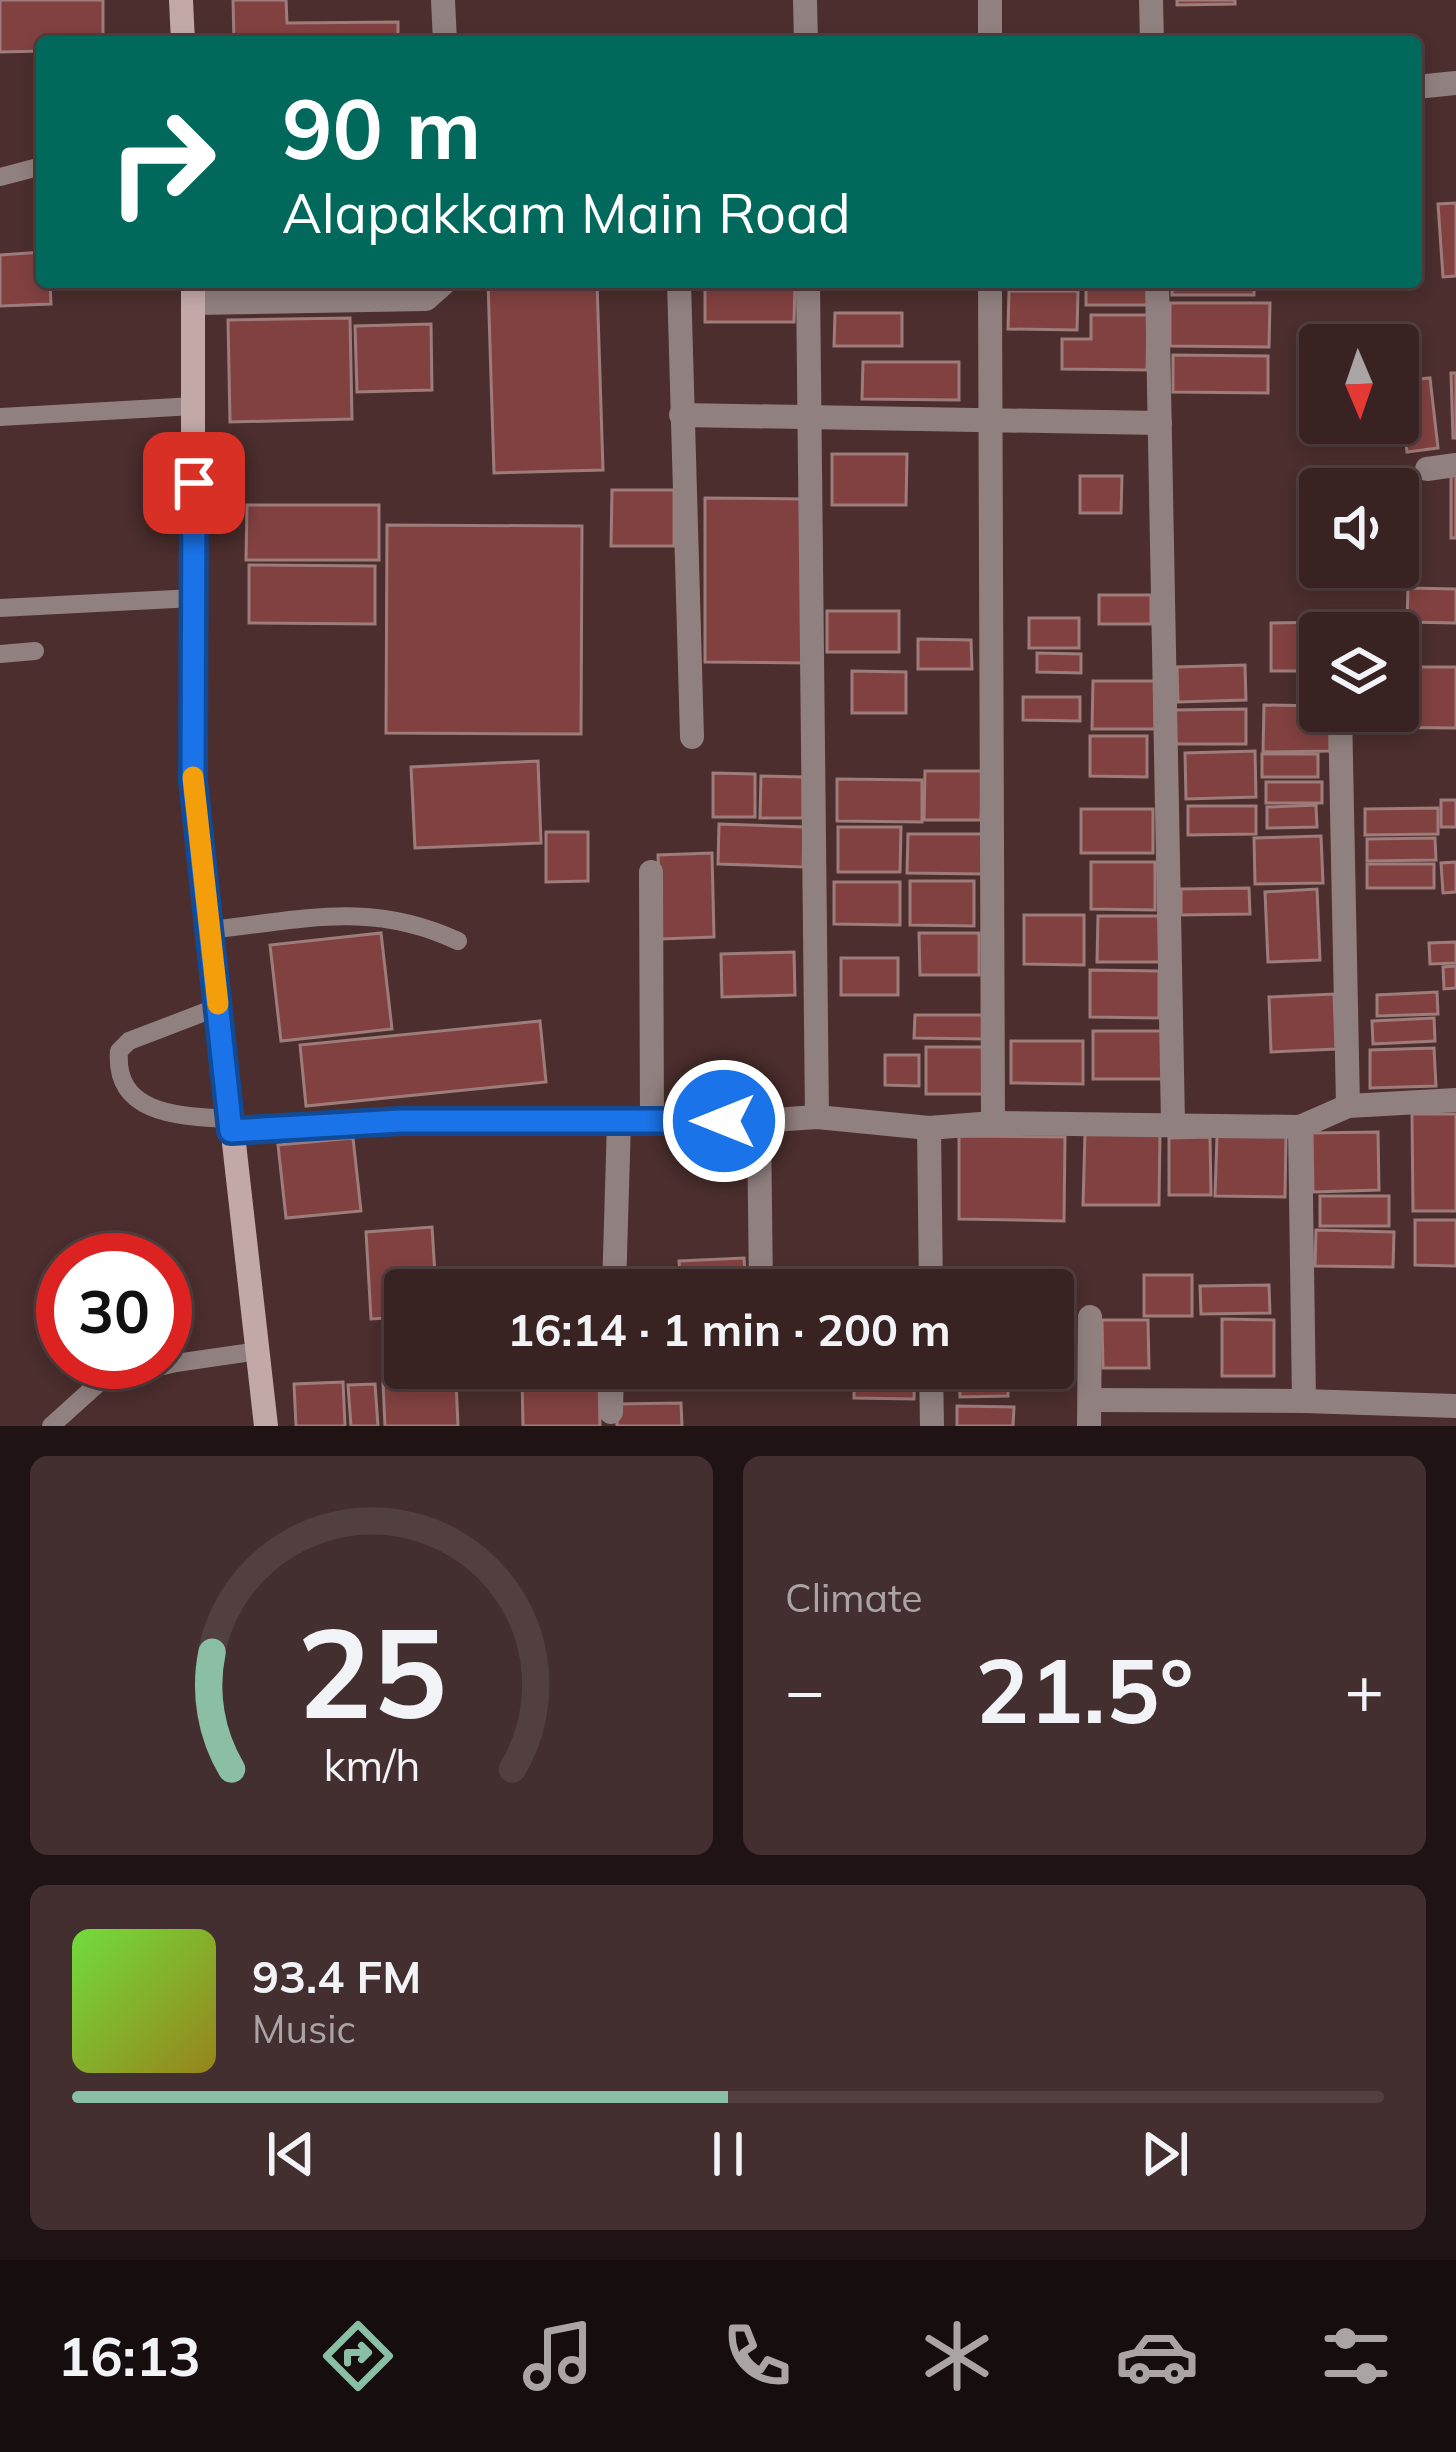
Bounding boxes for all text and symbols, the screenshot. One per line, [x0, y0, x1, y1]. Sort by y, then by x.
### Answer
text: 90 m [282, 75, 481, 180]
icon: right [84, 84, 240, 240]
text: Alapakkam Main Road [282, 179, 851, 247]
north arrow [1299, 324, 1419, 444]
map controls [1299, 324, 1419, 732]
pin [143, 432, 245, 534]
icon: arrive [161, 450, 227, 516]
button: sound [1299, 468, 1419, 588]
button: layers [1299, 612, 1419, 732]
position arrow [661, 1058, 787, 1184]
speed limit sign: 30 [36, 1233, 192, 1389]
text: 16:14 · 1 min · 200 m [507, 1301, 951, 1357]
text: Climate [785, 1573, 923, 1622]
text: 25 [297, 1593, 446, 1749]
text: 21.5° [975, 1633, 1194, 1746]
text: − [785, 1648, 825, 1731]
text: + [1344, 1648, 1384, 1731]
text: km/h [323, 1737, 420, 1791]
text: 93.4 FM [252, 1948, 421, 2004]
text: Music [252, 2004, 356, 2053]
icon: previous [258, 2121, 324, 2187]
icon: pause [695, 2121, 761, 2187]
icon: next [1132, 2121, 1198, 2187]
icon: directions [316, 2314, 400, 2398]
icon: music [516, 2314, 600, 2398]
icon: phone [715, 2314, 799, 2398]
icon: climate [915, 2314, 999, 2398]
icon: car [1115, 2314, 1199, 2398]
icon: filters [1314, 2314, 1398, 2398]
text: 16:13 [58, 2322, 201, 2390]

